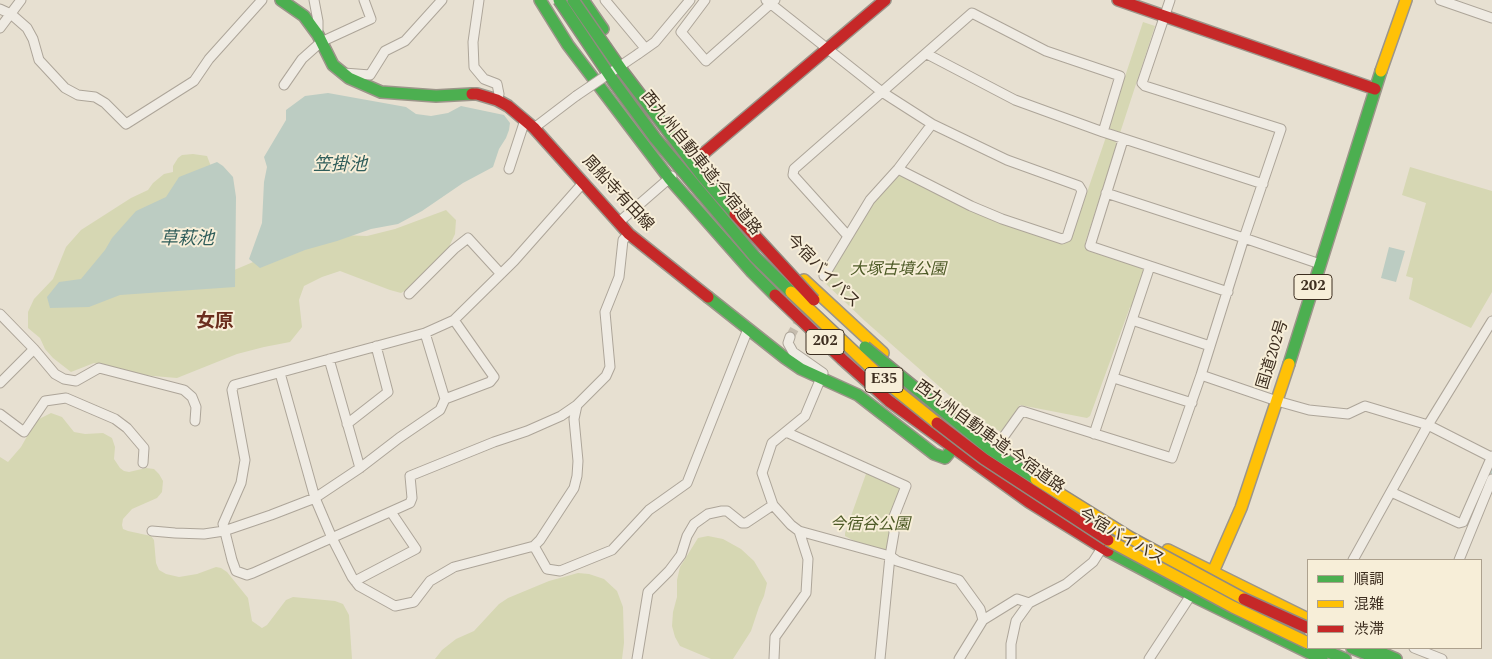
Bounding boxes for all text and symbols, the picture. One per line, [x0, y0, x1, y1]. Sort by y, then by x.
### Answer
street label: 西九州自動車道;今宿道路 [636, 88, 764, 240]
street label: 周船寺有田線 [577, 152, 657, 236]
water label: 笠掛池 [313, 155, 367, 177]
water label: 草萩池 [160, 229, 214, 251]
street label: 今宿バイパス [781, 231, 863, 313]
park label: 大塚古墳公園 [850, 261, 946, 281]
road number: 202 [1294, 274, 1332, 300]
district label: 女原 [196, 312, 234, 334]
street label: 国道202号 [1254, 318, 1294, 392]
road number: 202 [806, 330, 844, 354]
road number: E35 [865, 368, 903, 392]
street label: 西九州自動車道;今宿道路 [911, 377, 1067, 499]
street label: 今宿バイパス [1075, 506, 1167, 570]
park label: 今宿谷公園 [830, 516, 910, 536]
legend [1307, 559, 1482, 649]
text: 順調 [1354, 568, 1384, 591]
text: 混雑 [1354, 593, 1384, 616]
text: 渋滞 [1354, 618, 1384, 641]

